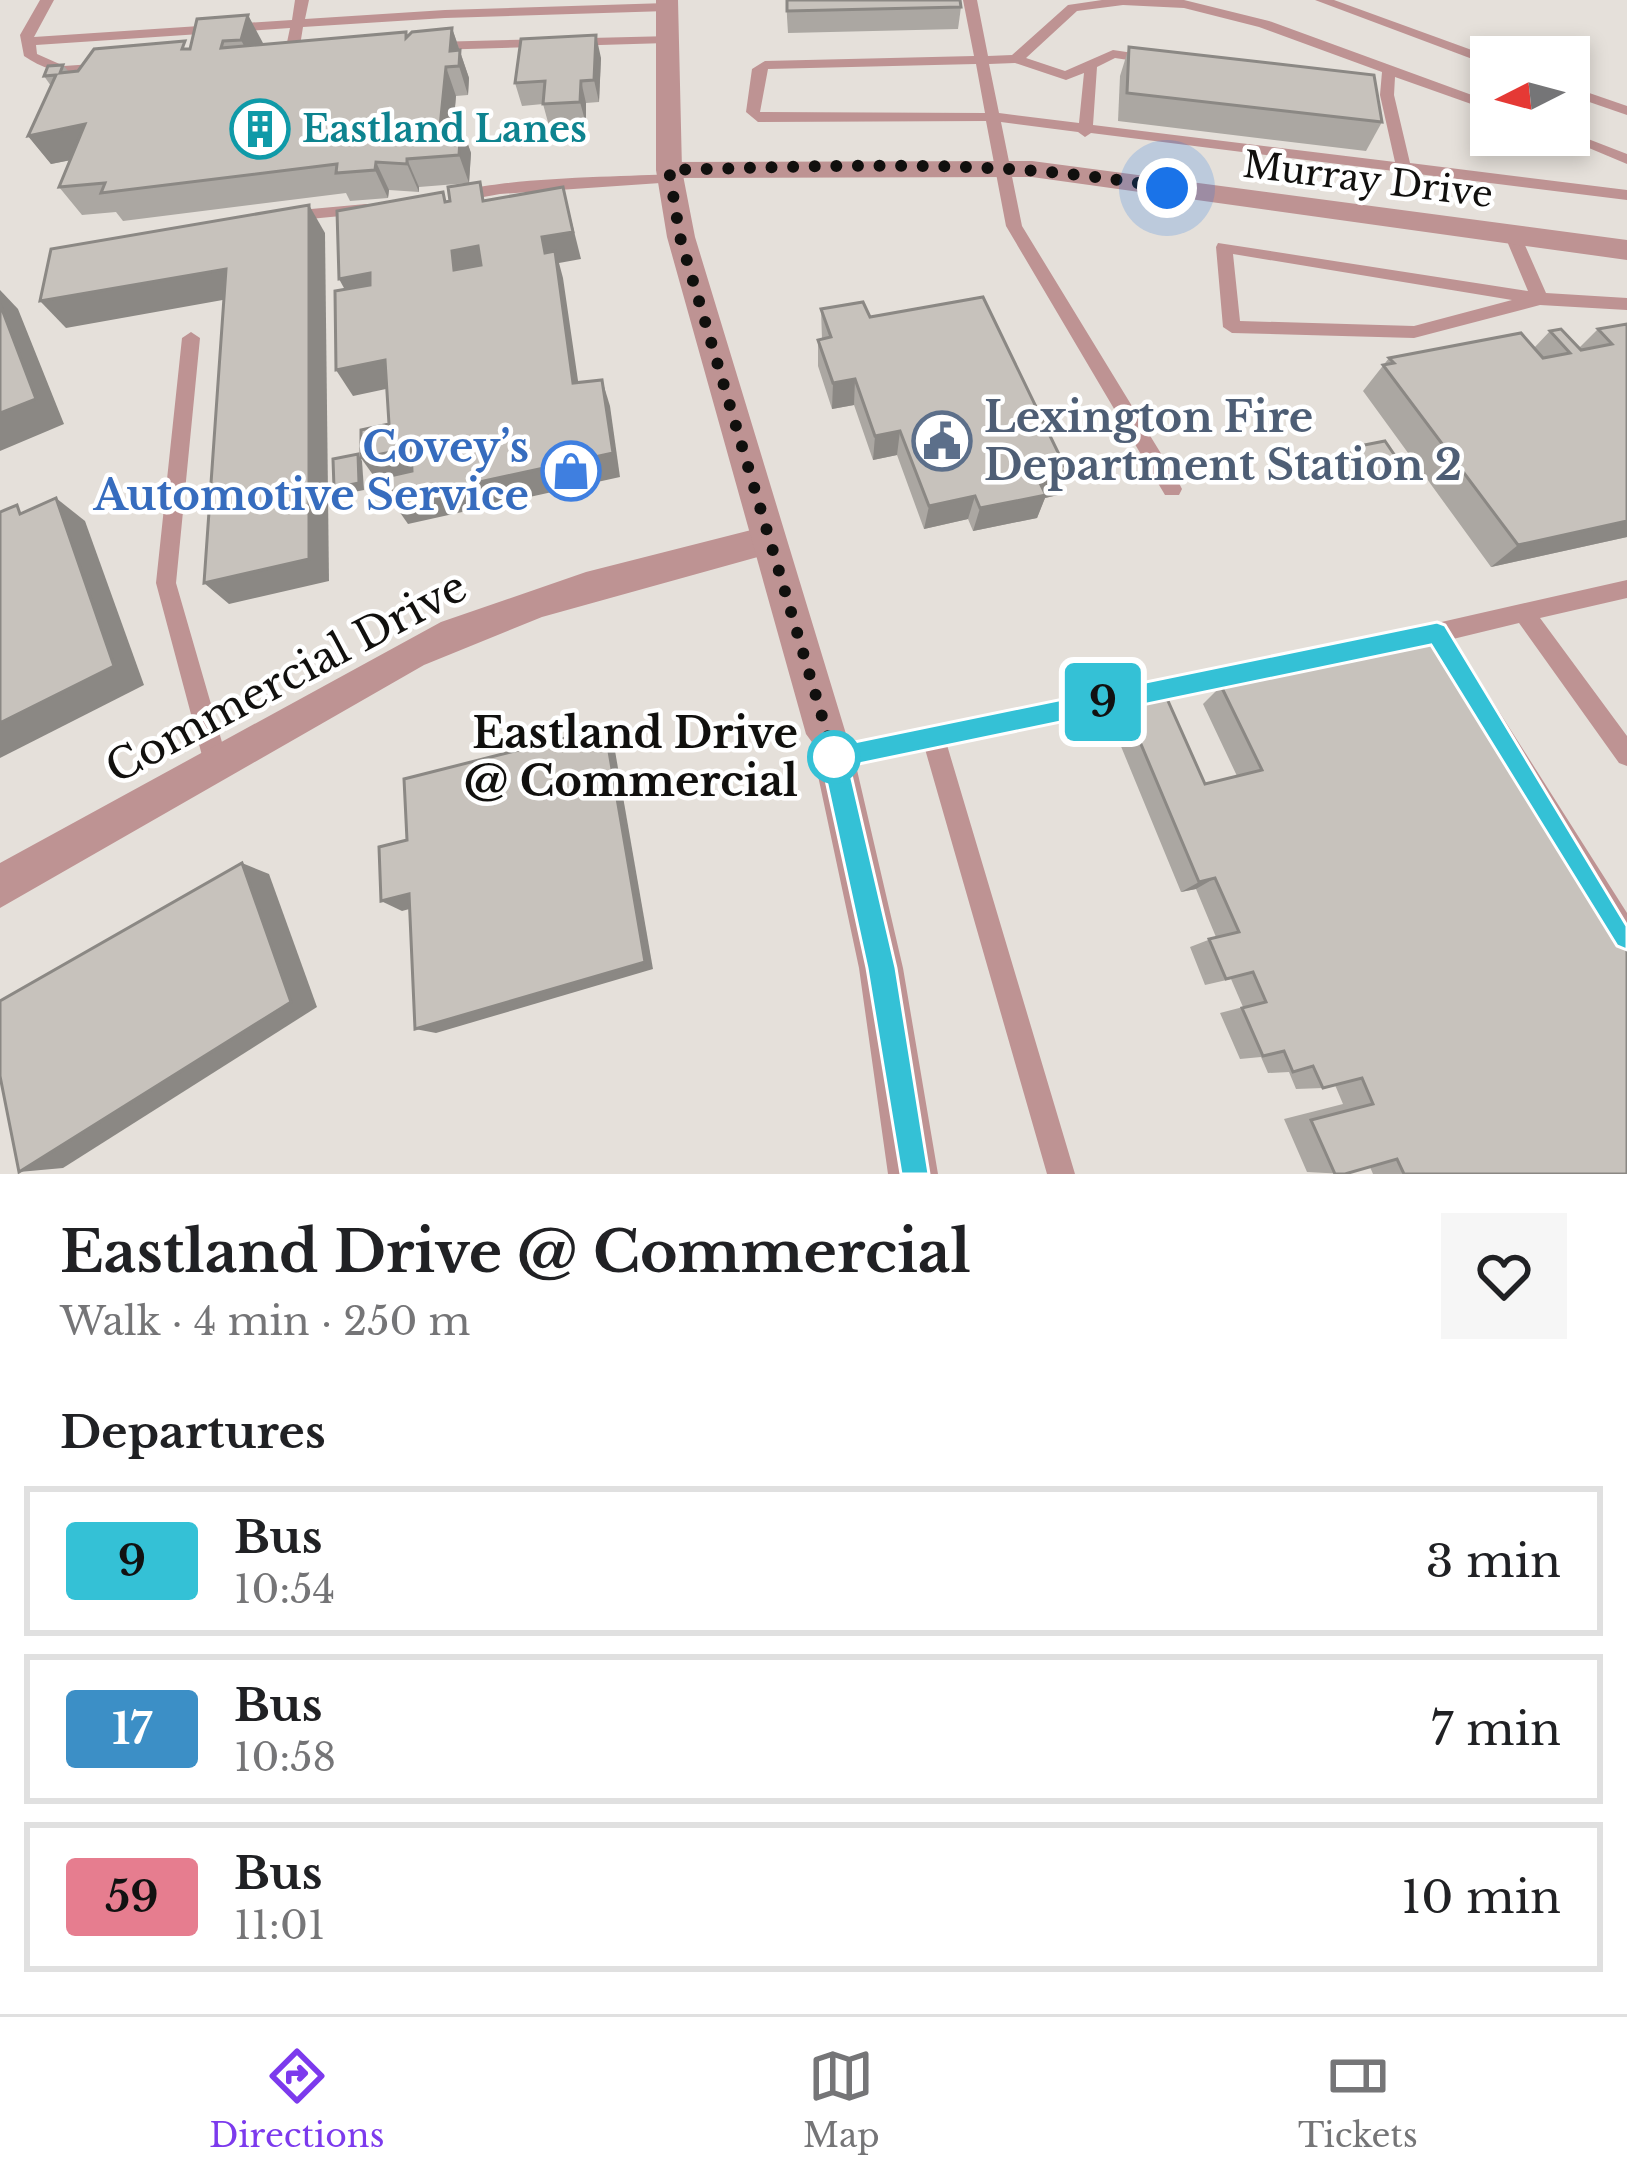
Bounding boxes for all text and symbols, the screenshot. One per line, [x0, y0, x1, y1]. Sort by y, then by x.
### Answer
north arrow [1470, 36, 1590, 156]
map controls [1470, 36, 1590, 156]
building icon: Eastland Lanes [229, 98, 291, 160]
place label: Eastland Lanes [302, 107, 587, 152]
street label: Murray Drive [1240, 142, 1495, 217]
your location [1137, 158, 1197, 218]
place label: Lexington Fire Department Station 2 [984, 391, 1462, 491]
public building icon: Lexington Fire Department Station 2 [911, 410, 973, 472]
place label: Covey’s Automotive Service [93, 421, 529, 521]
shop icon: Covey’s Automotive Service [540, 440, 602, 502]
street label: Commercial Drive [97, 560, 475, 794]
line badge: 9 [1064, 663, 1142, 741]
text: 9 [1089, 676, 1117, 728]
place label: Eastland Drive @ Commercial [464, 707, 798, 807]
marker: Eastland Drive @ Commercial [809, 732, 859, 782]
button: heart [1441, 1213, 1567, 1339]
text: Eastland Drive @ Commercial [60, 1217, 971, 1287]
text: Walk · 4 min · 250 m [60, 1297, 470, 1346]
text: Departures [60, 1404, 326, 1460]
text: Bus [234, 1509, 322, 1565]
text: 3 min [1426, 1533, 1561, 1589]
text: 9 [118, 1535, 146, 1587]
text: 10:54 [234, 1565, 335, 1614]
text: Bus [234, 1677, 322, 1733]
text: 7 min [1431, 1701, 1561, 1757]
text: 17 [112, 1703, 152, 1755]
text: 10:58 [234, 1733, 336, 1782]
text: Bus [234, 1845, 322, 1901]
text: 10 min [1401, 1869, 1561, 1925]
text: 59 [105, 1871, 159, 1923]
text: 11:01 [234, 1901, 325, 1950]
tab: Directions [209, 2043, 385, 2156]
tab: Map [803, 2043, 880, 2156]
tab: Tickets [1298, 2043, 1418, 2156]

